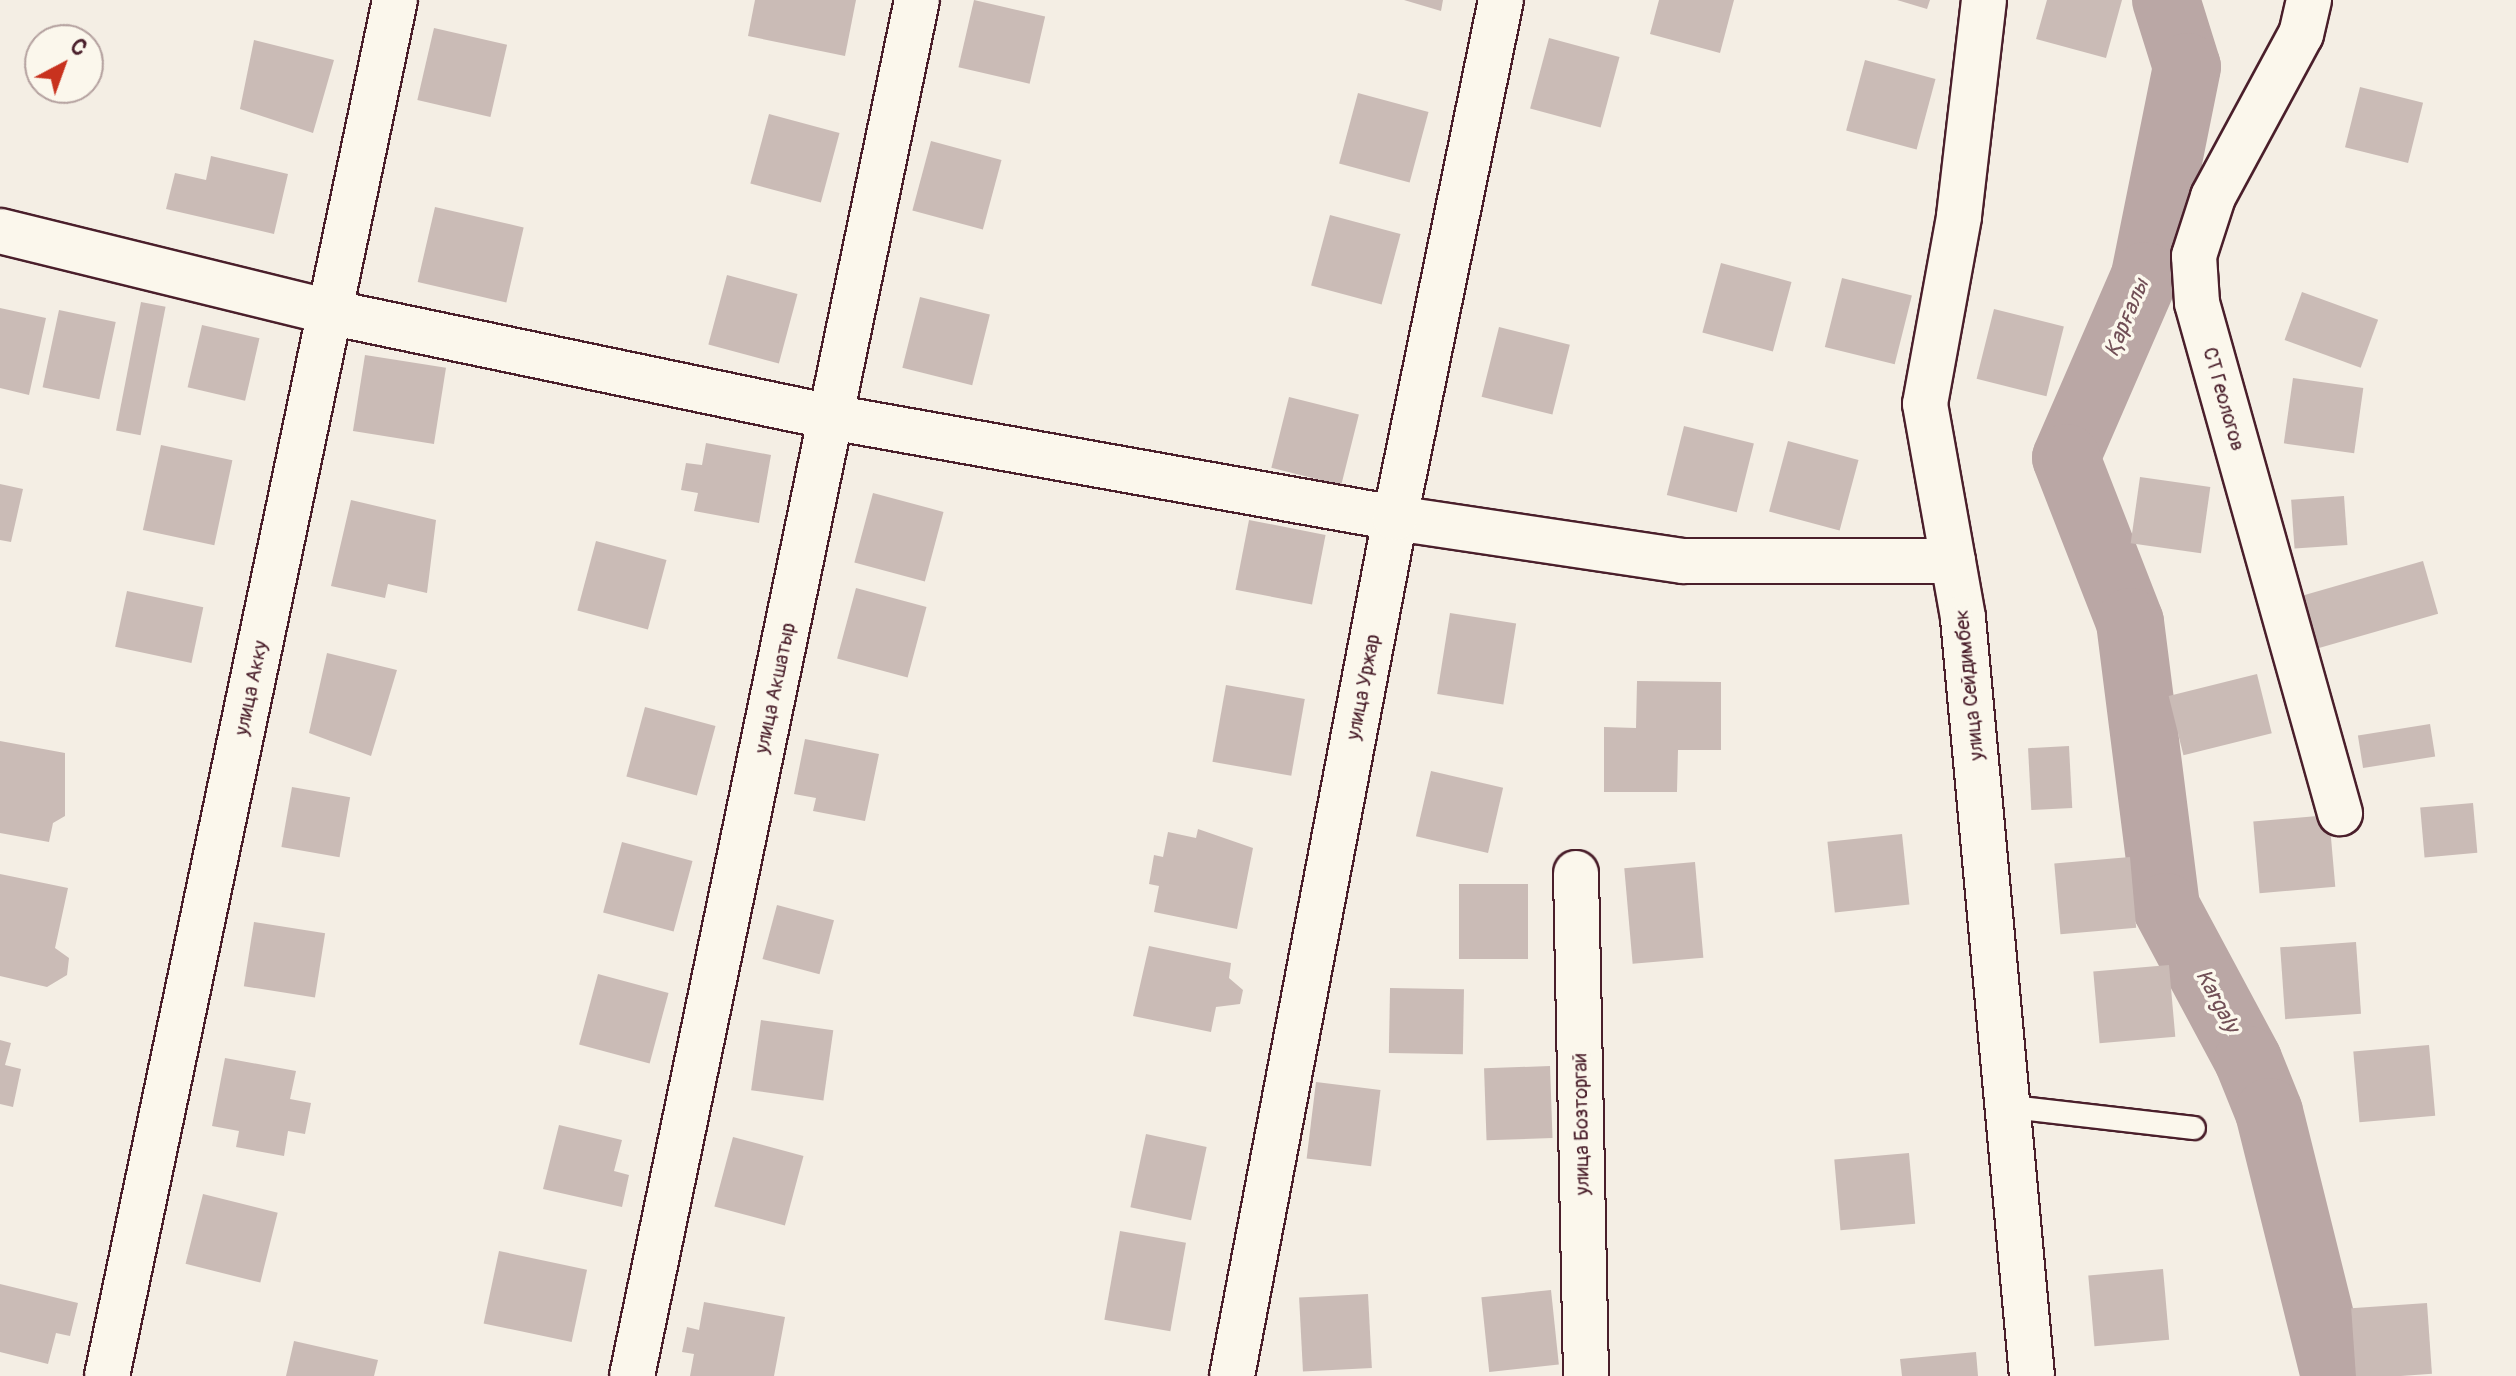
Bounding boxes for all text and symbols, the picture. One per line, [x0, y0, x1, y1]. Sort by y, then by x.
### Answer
north arrow [24, 24, 104, 104]
text: С [64, 32, 93, 62]
water label: Қарғалы [2099, 275, 2155, 361]
street label: СТ Геологов [2198, 344, 2250, 454]
street label: улица Сейдимбек [1949, 608, 1989, 762]
street label: улица Акшатыр [749, 620, 801, 756]
street label: улица Уржар [1341, 632, 1385, 742]
street label: улица Акку [229, 638, 273, 738]
water label: Kargaly [2190, 965, 2244, 1037]
street label: улица Бозторгай [1568, 1053, 1594, 1195]

